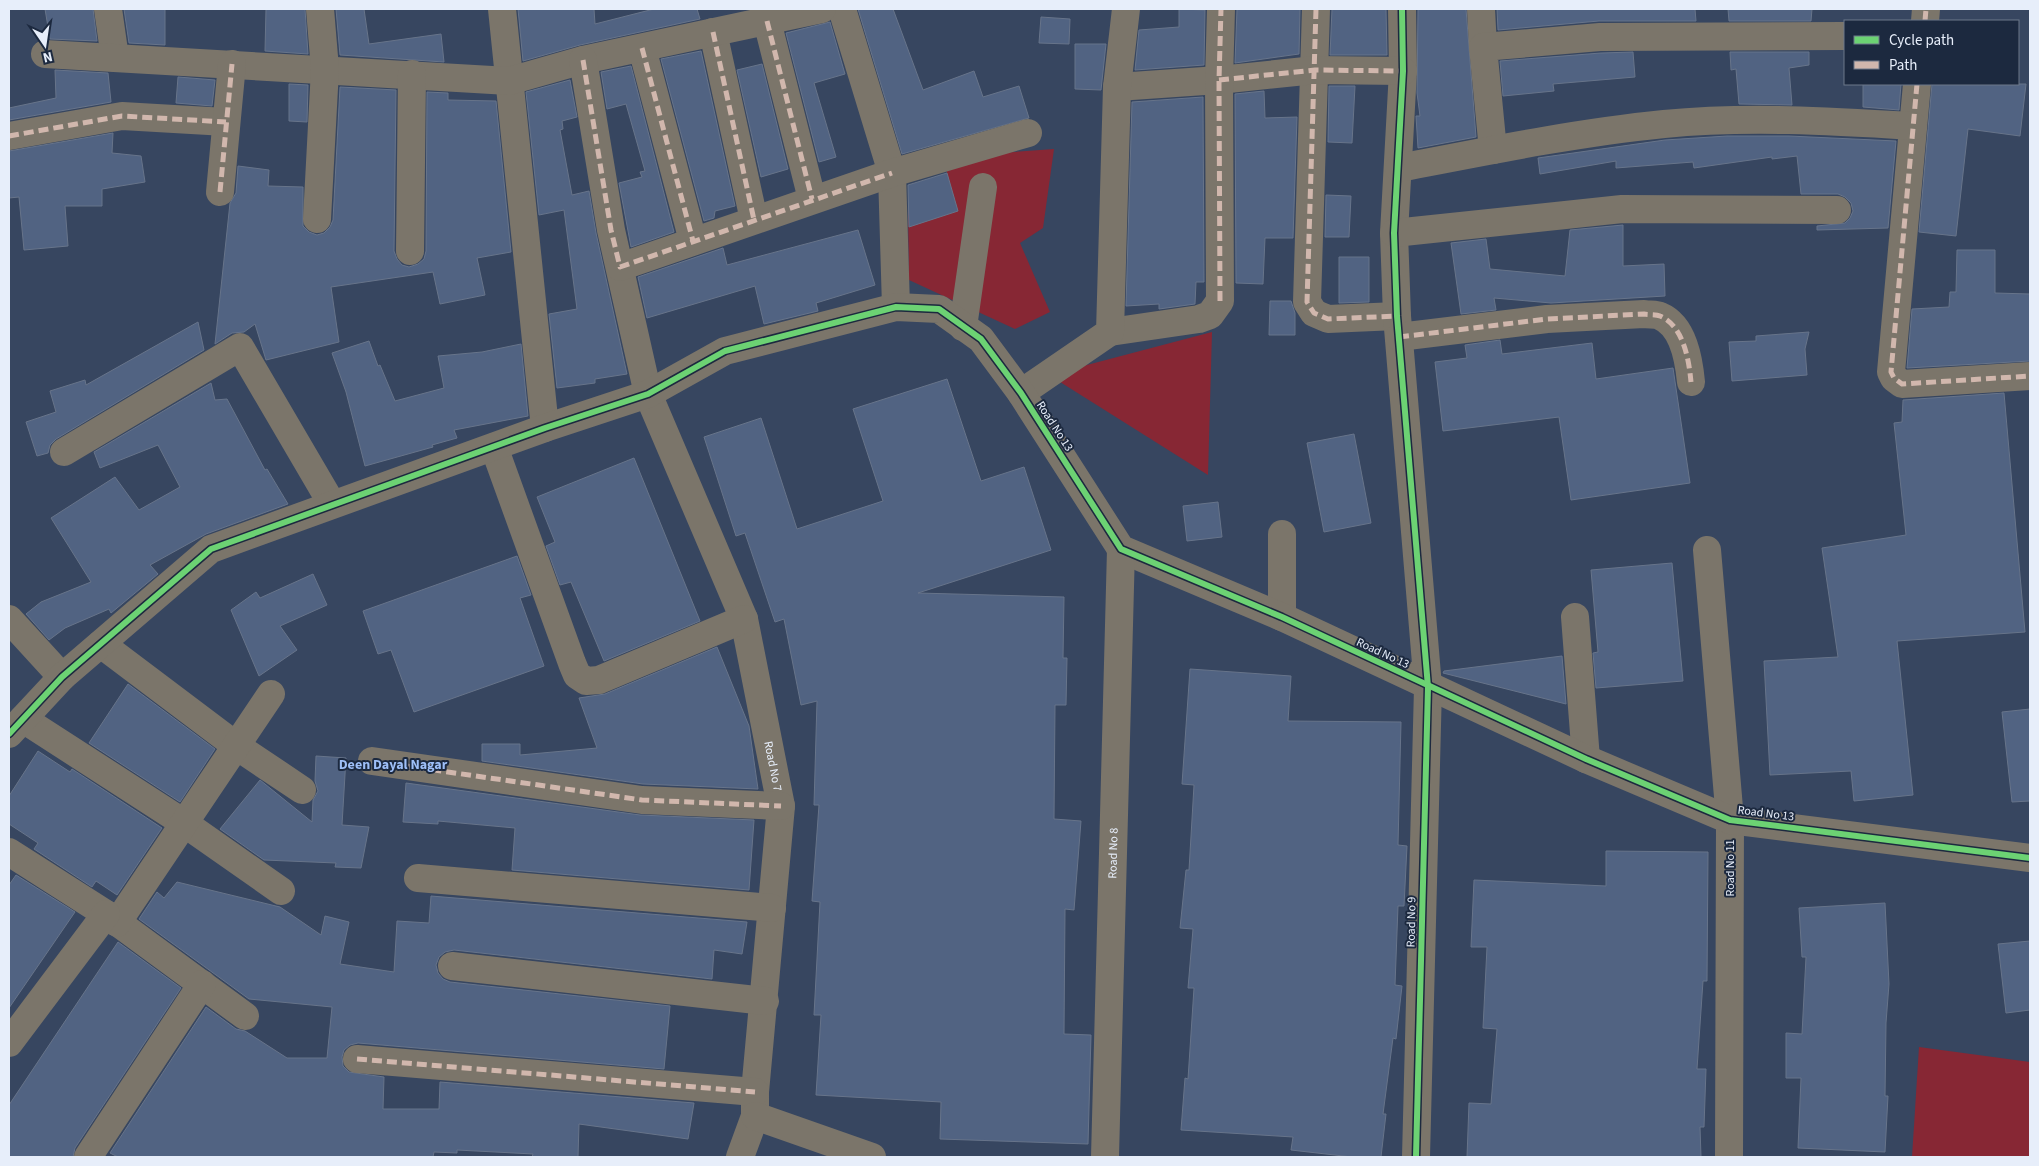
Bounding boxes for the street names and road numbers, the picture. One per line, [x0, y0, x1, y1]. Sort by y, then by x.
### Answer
street label: Road No 13 [1032, 398, 1077, 455]
street label: Road No 13 [1353, 634, 1412, 673]
street label: Road No 7 [759, 740, 786, 793]
street label: Road No 13 [1737, 802, 1795, 825]
street label: Road No 8 [1104, 827, 1123, 879]
street label: Road No 11 [1722, 840, 1739, 896]
street label: Road No 9 [1403, 896, 1420, 948]

